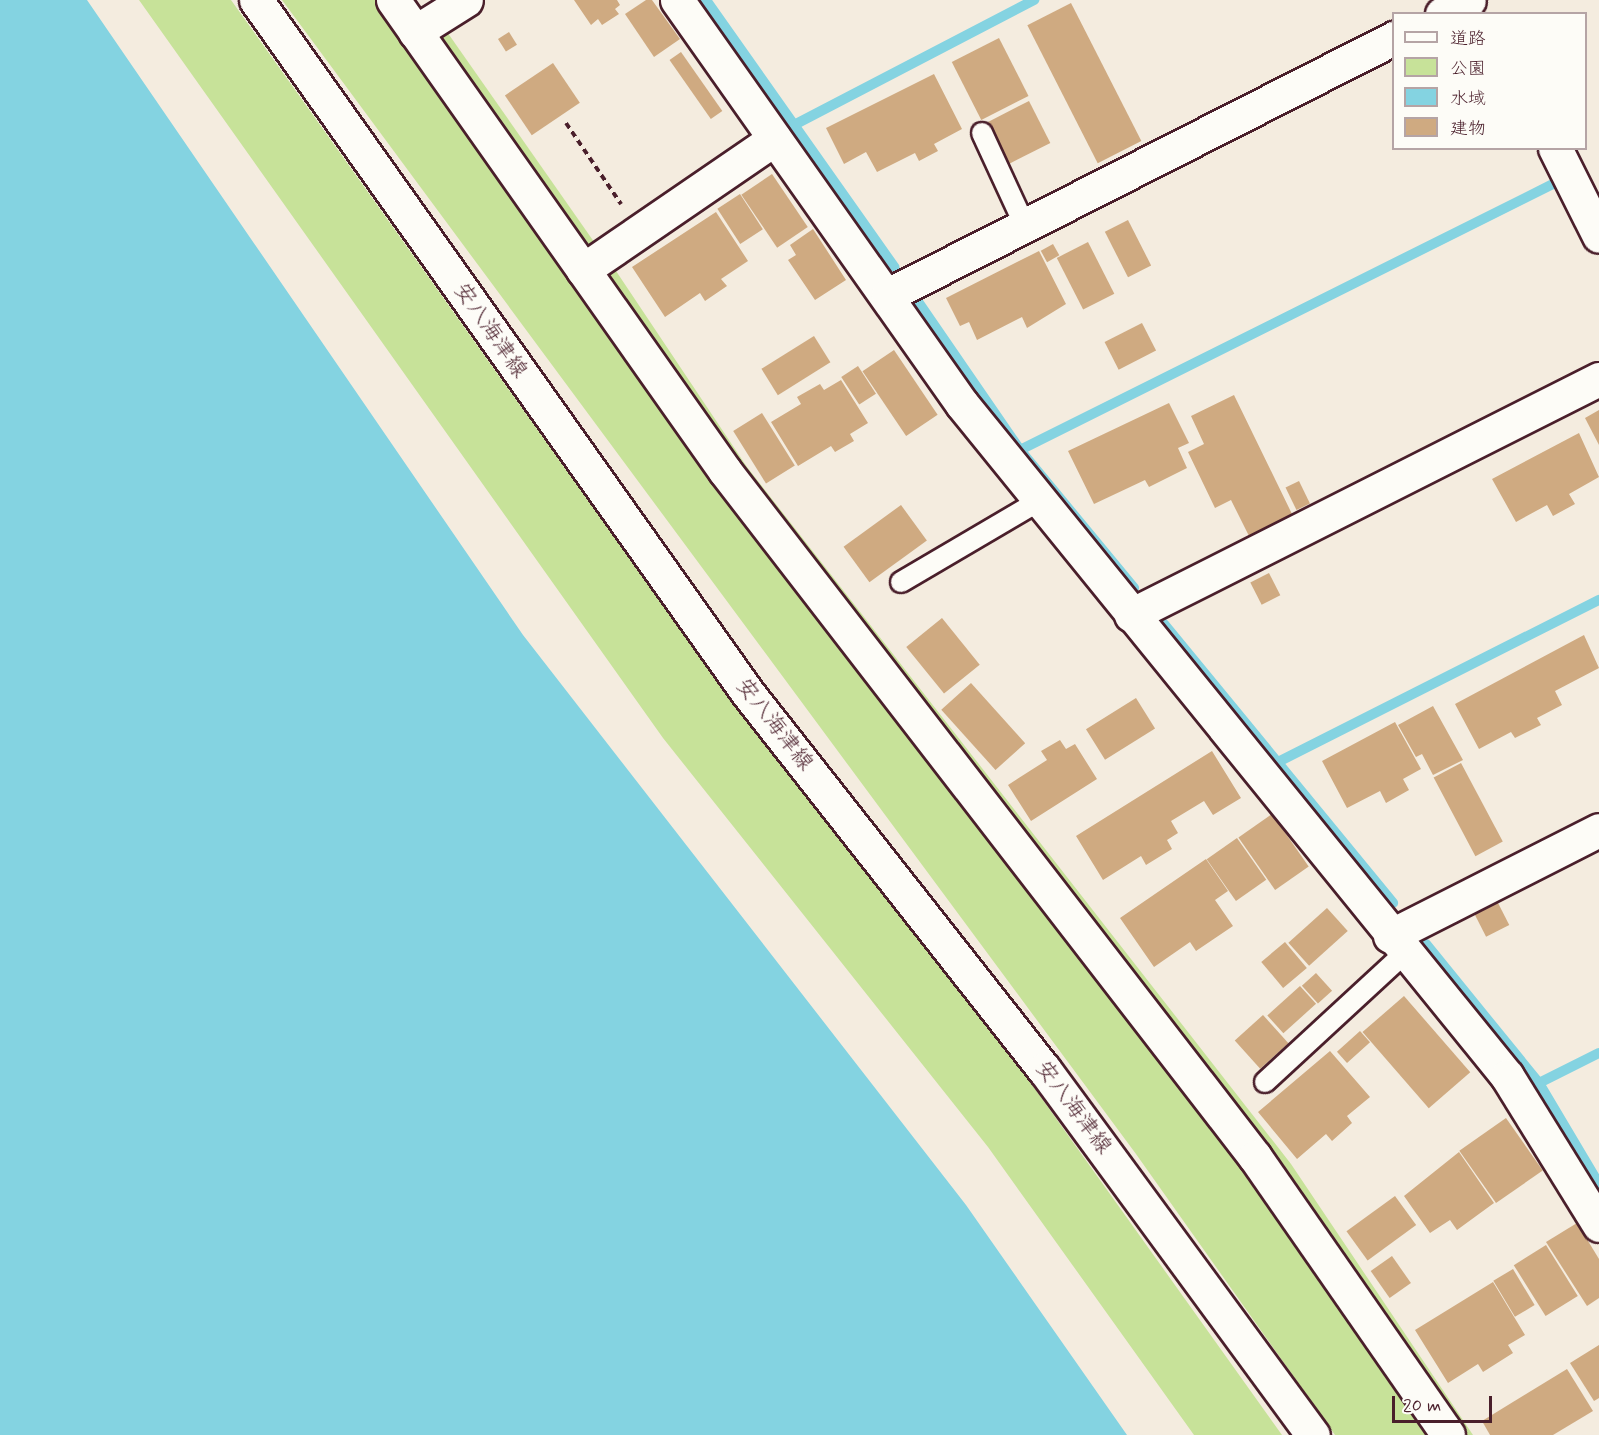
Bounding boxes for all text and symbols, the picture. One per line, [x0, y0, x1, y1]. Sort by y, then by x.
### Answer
legend [1392, 12, 1587, 150]
text: 道路 [1450, 27, 1486, 51]
text: 公園 [1450, 57, 1486, 81]
text: 水域 [1450, 87, 1486, 111]
text: 建物 [1450, 117, 1486, 141]
street label: 安八海津線 [448, 278, 532, 384]
street label: 安八海津線 [730, 674, 818, 776]
street label: 安八海津線 [1029, 1056, 1117, 1160]
scale bar [1395, 1384, 1496, 1422]
text: 20 m [1403, 1394, 1441, 1418]

